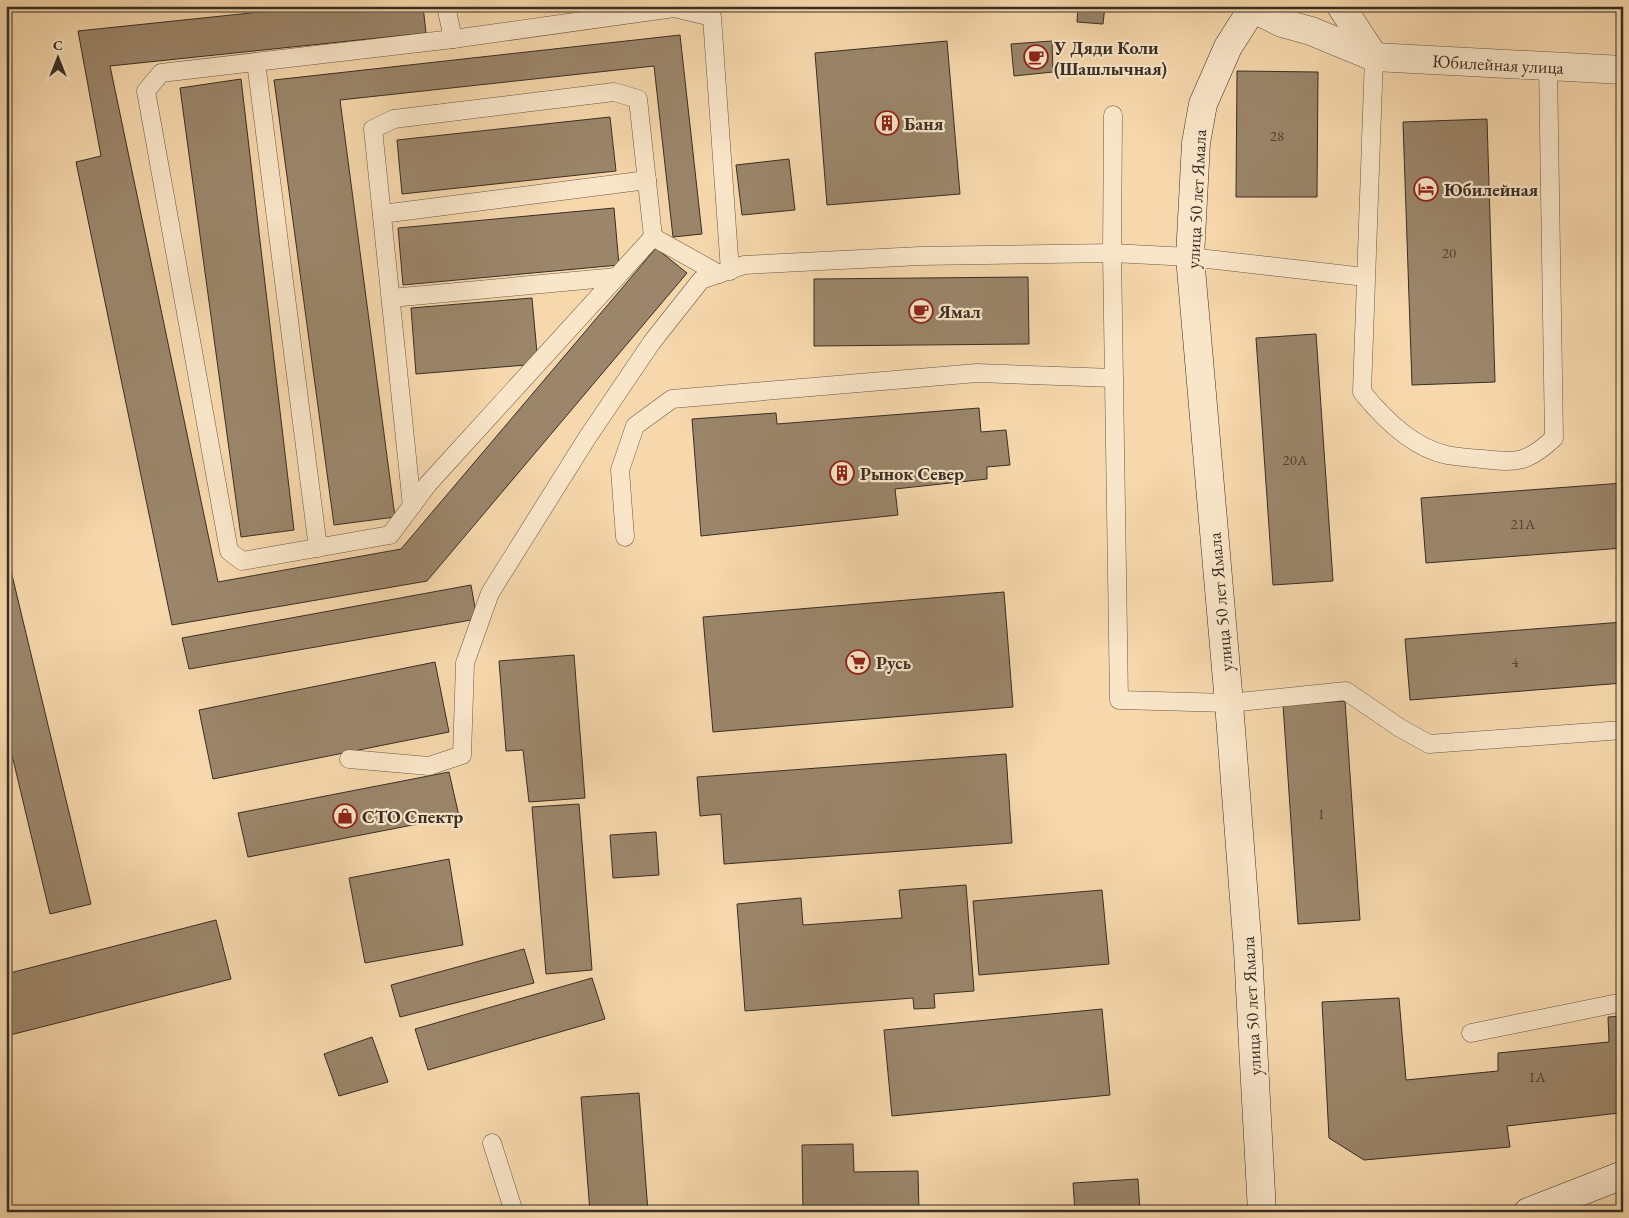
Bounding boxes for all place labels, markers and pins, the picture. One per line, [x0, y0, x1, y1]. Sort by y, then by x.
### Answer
place label: У Дяди Коли (Шашлычная) [1053, 36, 1167, 80]
cafe icon: У Дяди Коли (Шашлычная) [1023, 44, 1049, 70]
building icon: Баня [874, 110, 900, 136]
place label: Баня [904, 112, 944, 135]
hotel icon: Юбилейная [1413, 176, 1439, 202]
place label: Юбилейная [1444, 178, 1539, 201]
cafe icon: Ямал [908, 298, 934, 324]
place label: Ямал [937, 300, 981, 323]
building icon: Рынок Север [829, 460, 855, 486]
place label: Рынок Север [860, 462, 964, 485]
supermarket icon: Русь [845, 649, 871, 675]
place label: Русь [876, 651, 911, 674]
shop icon: СТО Спектр [332, 803, 358, 829]
place label: СТО Спектр [362, 805, 463, 828]

